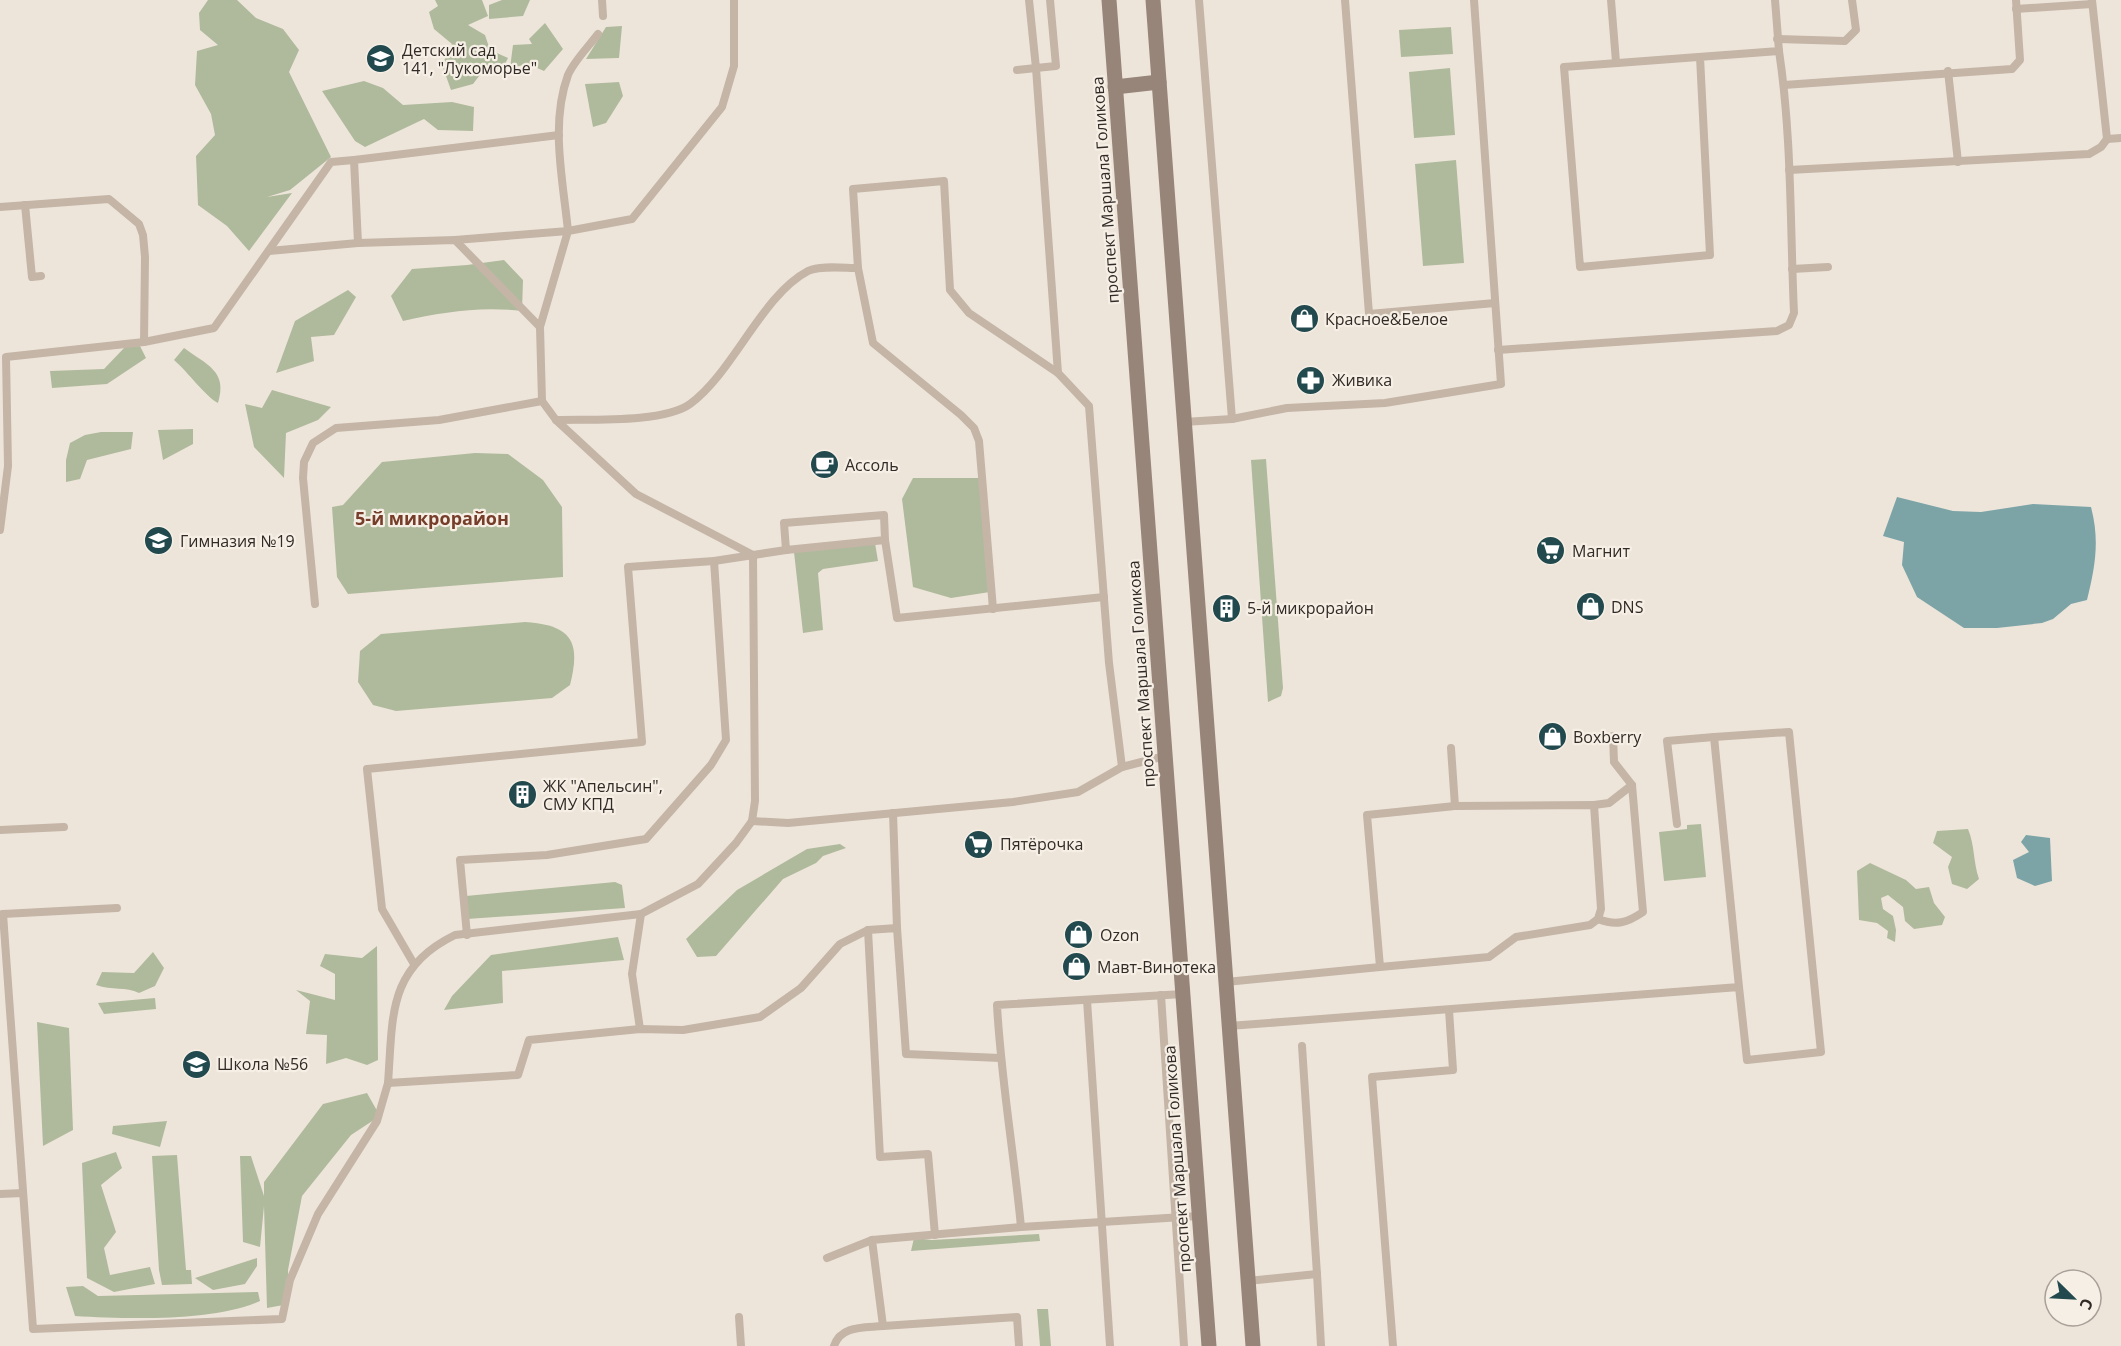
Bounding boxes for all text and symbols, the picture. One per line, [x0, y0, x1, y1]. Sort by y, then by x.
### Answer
place label: Детский сад 141, "Лукоморье" [402, 39, 537, 79]
school or university icon: Детский сад 141, "Лукоморье" [365, 43, 397, 75]
street label: проспект Маршала Голикова [1086, 76, 1124, 304]
shop icon: Красное&Белое [1288, 303, 1320, 335]
place label: Красное&Белое [1325, 308, 1448, 330]
pharmacy icon: Живика [1295, 364, 1327, 396]
place label: Живика [1332, 369, 1392, 391]
cafe icon: Ассоль [808, 449, 840, 481]
place label: Ассоль [845, 454, 899, 476]
district label: 5-й микрорайон [355, 506, 509, 530]
school or university icon: Гимназия №19 [143, 525, 175, 557]
place label: Гимназия №19 [180, 530, 295, 552]
supermarket icon: Магнит [1535, 535, 1567, 567]
place label: Магнит [1572, 540, 1630, 562]
street label: проспект Маршала Голикова [1122, 560, 1160, 788]
shop icon: DNS [1574, 591, 1606, 623]
building icon: 5-й микрорайон [1210, 592, 1242, 624]
place label: DNS [1611, 596, 1644, 618]
place label: 5-й микрорайон [1247, 597, 1374, 619]
shop icon: Boxberry [1536, 721, 1568, 753]
place label: Boxberry [1573, 726, 1642, 748]
place label: ЖК "Апельсин", СМУ КПД [543, 775, 663, 815]
building icon: ЖК "Апельсин", СМУ КПД [506, 779, 538, 811]
supermarket icon: Пятёрочка [963, 828, 995, 860]
place label: Пятёрочка [1000, 833, 1083, 855]
shop icon: Ozon [1063, 919, 1095, 951]
place label: Ozon [1100, 924, 1139, 946]
shop icon: Мавт-Винотека [1060, 951, 1092, 983]
place label: Мавт-Винотека [1097, 956, 1216, 978]
street label: проспект Маршала Голикова [1158, 1045, 1196, 1273]
school or university icon: Школа №56 [180, 1048, 212, 1080]
place label: Школа №56 [217, 1053, 308, 1075]
north arrow [2043, 1268, 2103, 1328]
text: С [2075, 1295, 2099, 1313]

